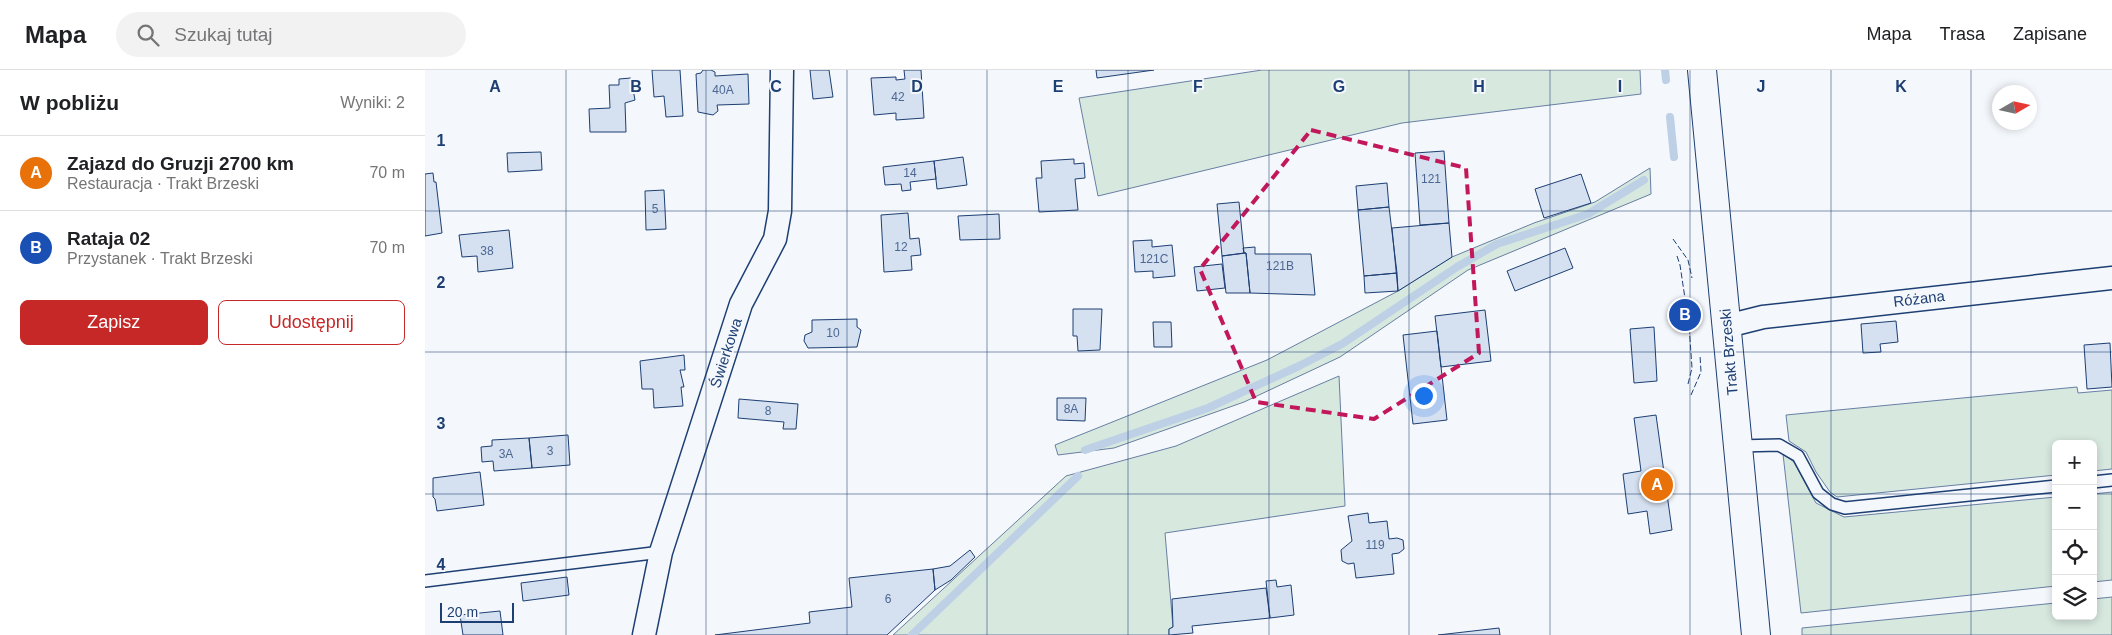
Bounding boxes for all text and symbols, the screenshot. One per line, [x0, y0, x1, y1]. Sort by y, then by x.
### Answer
search box [116, 12, 466, 57]
text: Mapa [25, 21, 86, 48]
icon: search [134, 21, 162, 49]
text: Szukaj tutaj [174, 24, 273, 45]
text: Mapa [1867, 24, 1912, 44]
text: Trasa [1940, 24, 1985, 44]
text: Zapisane [2013, 24, 2087, 44]
text: A [489, 78, 501, 95]
text: B [630, 78, 642, 95]
text: C [770, 78, 782, 95]
text: D [911, 78, 923, 95]
text: E [1053, 78, 1064, 95]
text: F [1193, 78, 1203, 95]
text: G [1333, 78, 1345, 95]
text: H [1473, 78, 1485, 95]
text: I [1618, 78, 1622, 95]
text: J [1757, 78, 1765, 95]
text: K [1895, 78, 1907, 95]
house number: 40A [712, 83, 734, 97]
north arrow [1992, 85, 2037, 130]
house number: 42 [891, 90, 905, 104]
text: W pobliżu [20, 91, 119, 114]
text: Wyniki: 2 [340, 94, 405, 111]
text: 1 [437, 132, 446, 149]
text: Zajazd do Gruzji 2700 km [67, 153, 294, 174]
text: A [30, 164, 42, 181]
text: 70 m [369, 164, 405, 181]
house number: 14 [903, 166, 917, 180]
house number: 121 [1421, 172, 1441, 186]
text: Restauracja · Trakt Brzeski [67, 175, 259, 192]
house number: 5 [652, 202, 659, 216]
text: Rataja 02 [67, 228, 150, 249]
text: B [30, 239, 42, 256]
text: 70 m [369, 239, 405, 256]
house number: 12 [894, 240, 908, 254]
house number: 38 [480, 244, 494, 258]
text: Przystanek · Trakt Brzeski [67, 250, 253, 267]
house number: 121C [1140, 252, 1169, 266]
house number: 121B [1266, 259, 1294, 273]
text: 2 [437, 274, 446, 291]
street label: Różana [1892, 287, 1946, 310]
pin: B [1669, 296, 1701, 334]
button: Zapisz [20, 300, 208, 345]
button: Udostępnij [218, 300, 405, 345]
street label: Trakt Brzeski [1716, 308, 1741, 396]
street label: Świerkowa [706, 315, 745, 390]
house number: 10 [826, 326, 840, 340]
your location [1411, 383, 1437, 409]
house number: 8A [1064, 402, 1078, 416]
house number: 8 [765, 404, 772, 418]
text: 3 [437, 415, 446, 432]
map controls [2052, 440, 2097, 620]
button: + [2052, 440, 2097, 485]
house number: 3 [547, 444, 554, 458]
house number: 3A [499, 447, 513, 461]
pin: A [1641, 466, 1673, 504]
button: − [2052, 485, 2097, 530]
button: locate [2052, 530, 2097, 575]
house number: 119 [1365, 538, 1385, 552]
text: 4 [437, 556, 446, 573]
button: layers [2052, 575, 2097, 620]
house number: 6 [885, 592, 892, 606]
scale bar [440, 600, 514, 623]
text: 20 m [447, 604, 478, 620]

